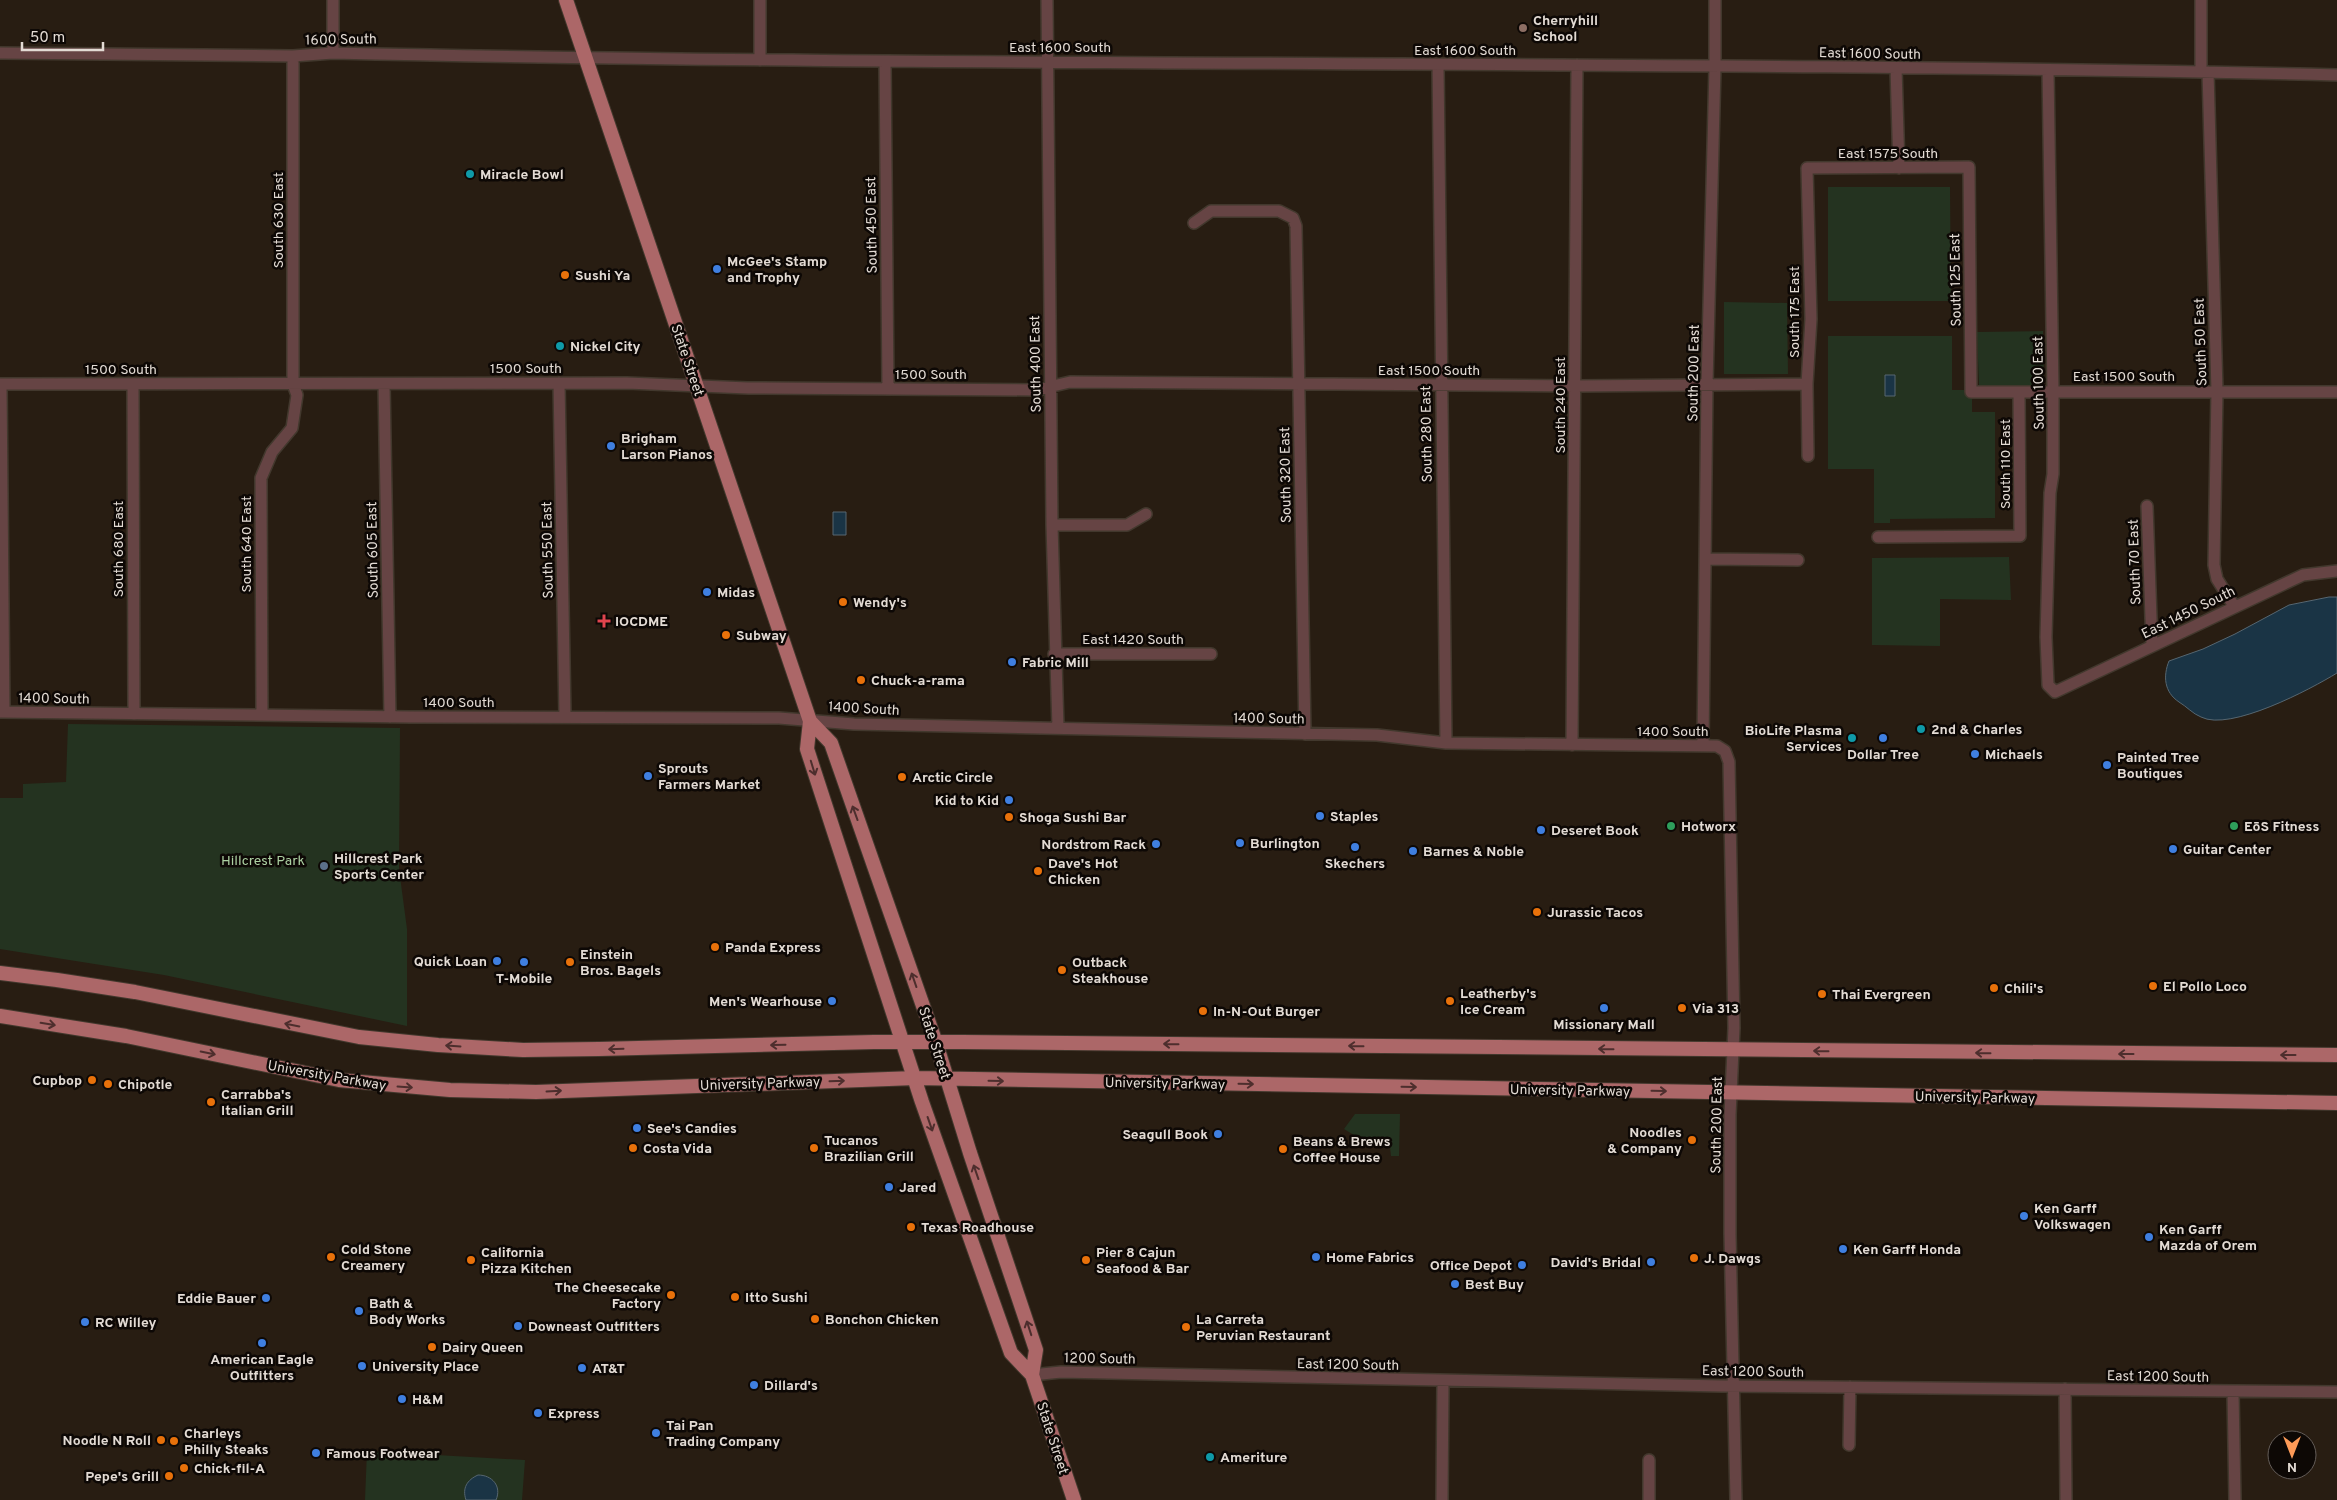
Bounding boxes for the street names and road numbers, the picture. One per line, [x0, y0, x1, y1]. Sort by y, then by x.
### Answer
street label: 1600 South [305, 31, 377, 50]
street label: East 1600 South [1009, 40, 1111, 57]
street label: East 1600 South [1414, 43, 1516, 60]
street label: East 1600 South [1819, 45, 1921, 64]
street label: East 1575 South [1838, 146, 1938, 163]
street label: South 630 East [271, 172, 288, 268]
street label: South 450 East [863, 176, 882, 274]
street label: South 125 East [1947, 233, 1966, 327]
street label: South 175 East [1787, 266, 1804, 358]
street label: South 50 East [2191, 297, 2212, 386]
street label: South 400 East [1027, 315, 1046, 413]
street label: State Street [666, 322, 707, 399]
street label: South 200 East [1685, 324, 1704, 422]
street label: South 100 East [2030, 336, 2049, 430]
street label: South 240 East [1553, 357, 1570, 453]
street label: 1500 South [490, 361, 562, 378]
street label: 1500 South [85, 362, 157, 379]
street label: East 1500 South [1378, 363, 1480, 380]
street label: 1500 South [895, 367, 967, 384]
street label: East 1500 South [2073, 369, 2175, 386]
street label: South 280 East [1418, 385, 1437, 482]
street label: South 110 East [1998, 419, 2015, 509]
street label: South 320 East [1277, 427, 1296, 523]
street label: South 640 East [239, 496, 256, 592]
street label: South 680 East [111, 501, 128, 597]
street label: South 605 East [364, 501, 383, 598]
street label: South 550 East [539, 501, 558, 599]
street label: South 70 East [2126, 519, 2145, 605]
street label: East 1450 South [2139, 583, 2238, 643]
street label: East 1420 South [1082, 632, 1184, 649]
street label: 1400 South [18, 690, 90, 709]
street label: 1400 South [423, 695, 495, 712]
street label: 1400 South [828, 699, 900, 720]
street label: 1400 South [1233, 710, 1305, 729]
street label: 1400 South [1637, 724, 1709, 741]
street label: State Street [914, 1005, 953, 1082]
street label: University Parkway [266, 1058, 387, 1095]
street label: University Parkway [700, 1074, 820, 1095]
street label: University Parkway [1105, 1075, 1225, 1094]
street label: South 200 East [1708, 1076, 1727, 1174]
street label: University Parkway [1510, 1082, 1630, 1101]
street label: University Parkway [1915, 1089, 2035, 1108]
street label: 1200 South [1064, 1350, 1136, 1369]
street label: East 1200 South [1297, 1356, 1399, 1375]
street label: East 1200 South [1702, 1363, 1804, 1382]
street label: East 1200 South [2107, 1368, 2209, 1387]
street label: State Street [1032, 1400, 1071, 1477]

